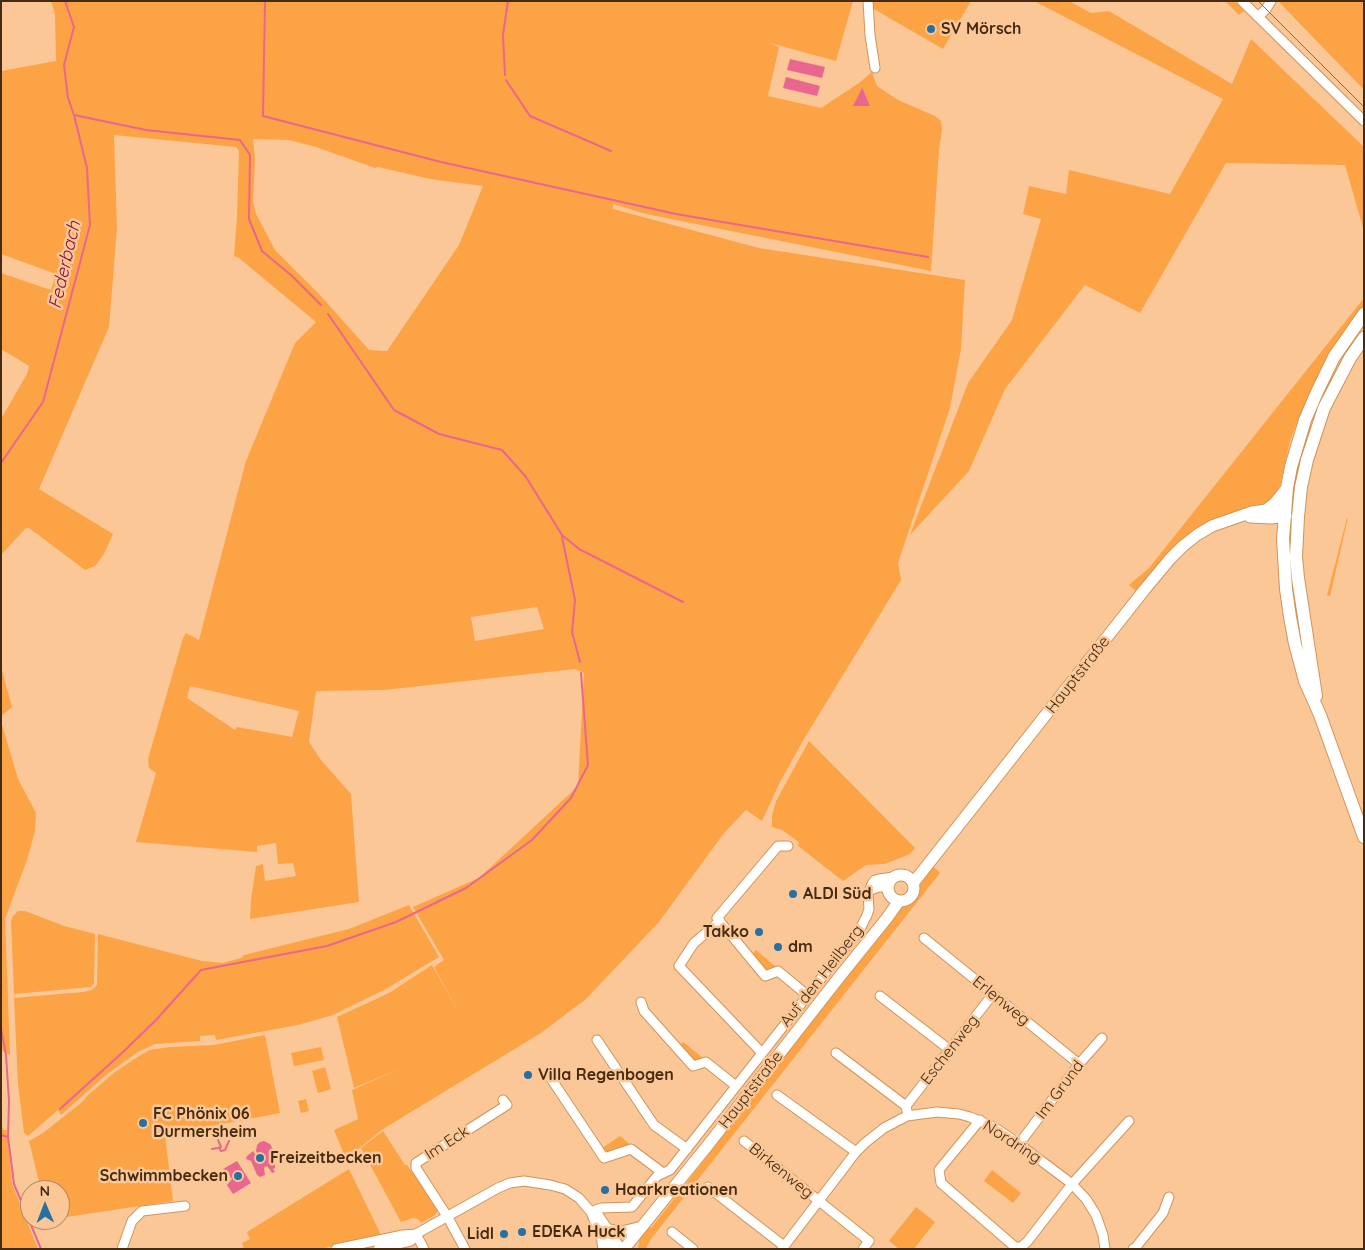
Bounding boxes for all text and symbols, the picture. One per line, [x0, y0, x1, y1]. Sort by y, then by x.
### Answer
place label: SV Mörsch [941, 19, 1021, 39]
marker: SV Mörsch [925, 23, 937, 35]
water label: Federbach [44, 219, 86, 311]
street label: Hauptstraße [1042, 632, 1114, 718]
place label: ALDI Süd [803, 884, 872, 904]
marker: ALDI Süd [787, 888, 799, 900]
street label: Auf den Heilberg [776, 921, 868, 1031]
place label: Takko [703, 922, 749, 942]
marker: Takko [753, 926, 765, 938]
place label: dm [788, 937, 813, 957]
marker: dm [772, 941, 784, 953]
street label: Erlenweg [969, 972, 1033, 1030]
street label: Eschenweg [917, 1011, 983, 1089]
street label: Hauptstraße [715, 1047, 787, 1133]
street label: Im Grund [1032, 1057, 1088, 1123]
place label: Villa Regenbogen [538, 1065, 674, 1085]
marker: Villa Regenbogen [522, 1069, 534, 1081]
place label: FC Phönix 06 Durmersheim [153, 1104, 257, 1142]
street label: Nordring [979, 1116, 1045, 1168]
marker: FC Phönix 06 Durmersheim [137, 1117, 149, 1129]
street label: Im Eck [421, 1122, 473, 1164]
street label: Birkenweg [745, 1139, 817, 1203]
place label: Freizeitbecken [270, 1148, 382, 1168]
marker: Freizeitbecken [254, 1152, 266, 1164]
place label: Schwimmbecken [100, 1166, 228, 1186]
marker: Schwimmbecken [232, 1170, 244, 1182]
north arrow [20, 1180, 70, 1230]
place label: Haarkreationen [615, 1180, 738, 1200]
text: N [39, 1182, 50, 1200]
marker: Haarkreationen [599, 1184, 611, 1196]
place label: EDEKA Huck [532, 1222, 625, 1242]
place label: Lidl [467, 1224, 494, 1244]
marker: EDEKA Huck [516, 1226, 528, 1238]
marker: Lidl [498, 1228, 510, 1240]

